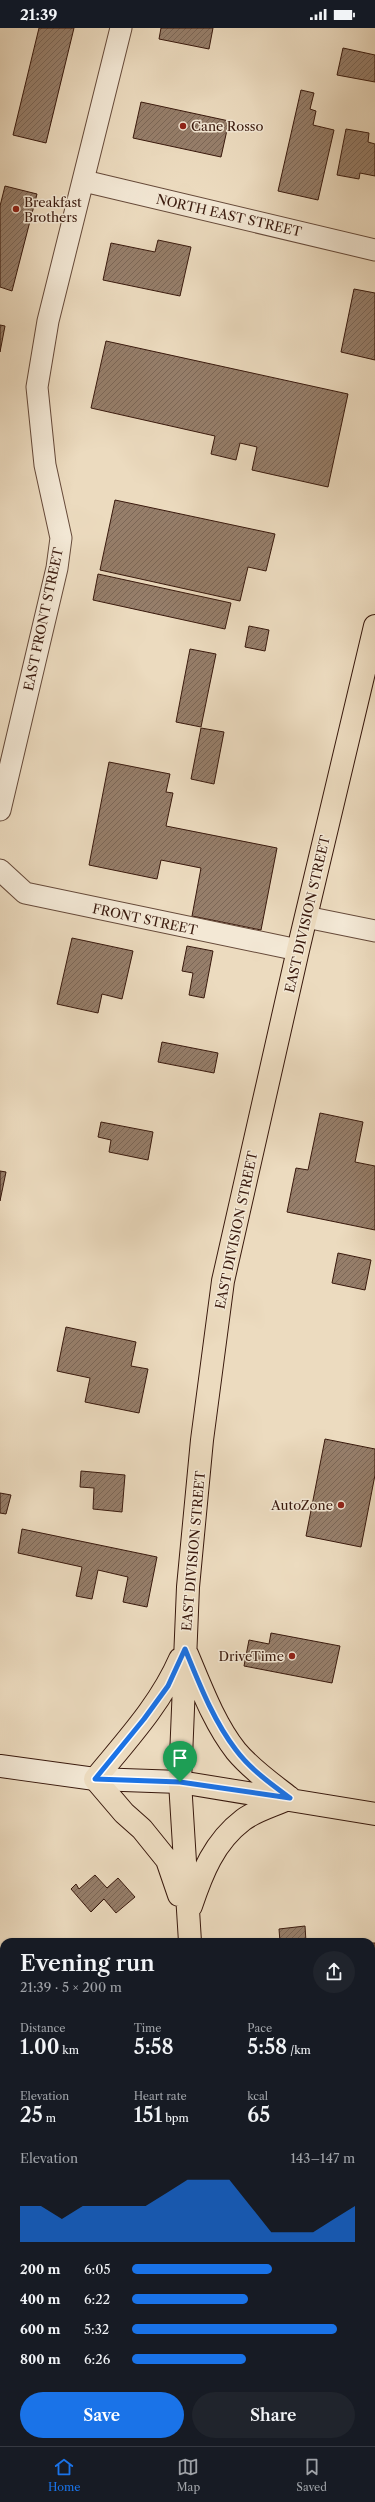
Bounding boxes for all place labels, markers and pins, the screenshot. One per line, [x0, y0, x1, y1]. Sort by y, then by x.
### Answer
place label: Cane Rosso [191, 118, 263, 134]
marker: Cane Rosso [178, 121, 188, 131]
place label: Breakfast Brothers [24, 194, 82, 225]
marker: Breakfast Brothers [11, 204, 21, 214]
place label: AutoZone [270, 1497, 333, 1513]
marker: AutoZone [336, 1500, 346, 1510]
place label: DriveTime [218, 1648, 284, 1664]
marker: DriveTime [287, 1651, 297, 1661]
pin [163, 1741, 197, 1782]

